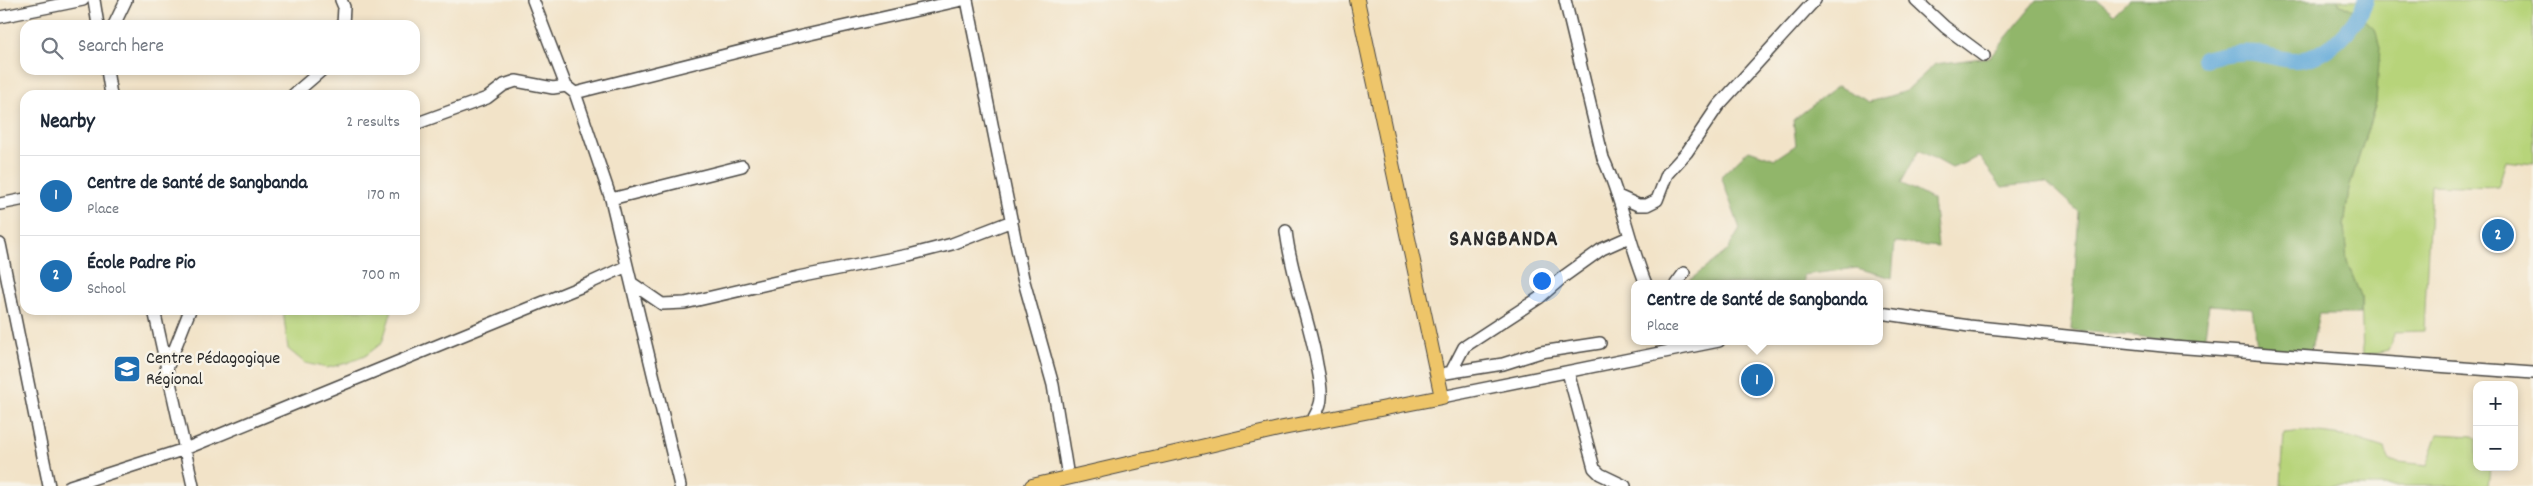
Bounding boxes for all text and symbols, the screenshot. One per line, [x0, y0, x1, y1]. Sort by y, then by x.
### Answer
search box [20, 20, 420, 75]
icon: search [38, 34, 66, 62]
text: Search here [78, 34, 164, 61]
text: Nearby [40, 108, 95, 138]
text: 2 results [346, 111, 400, 134]
text: Centre de Santé de Sangbanda [87, 171, 307, 198]
text: 1 [54, 184, 58, 207]
text: 170 m [367, 184, 400, 207]
text: Place [87, 198, 119, 221]
pin: 2 [2482, 216, 2514, 254]
district label: SANGBANDA [1449, 225, 1559, 256]
text: École Padre Pio [87, 251, 196, 278]
text: 2 [53, 264, 60, 287]
text: 700 m [362, 264, 400, 287]
your location [1529, 268, 1555, 294]
text: School [87, 278, 126, 301]
popup [1631, 280, 1883, 345]
text: Centre de Santé de Sangbanda [1647, 288, 1867, 315]
text: Place [1647, 315, 1679, 338]
place label: Centre Pédagogique Régional [146, 347, 280, 393]
school or university icon: Centre Pédagogique Régional [112, 354, 142, 384]
pin: 1 [1741, 361, 1773, 399]
map controls [2473, 381, 2518, 471]
button: + [2473, 381, 2518, 426]
button: − [2473, 426, 2518, 471]

